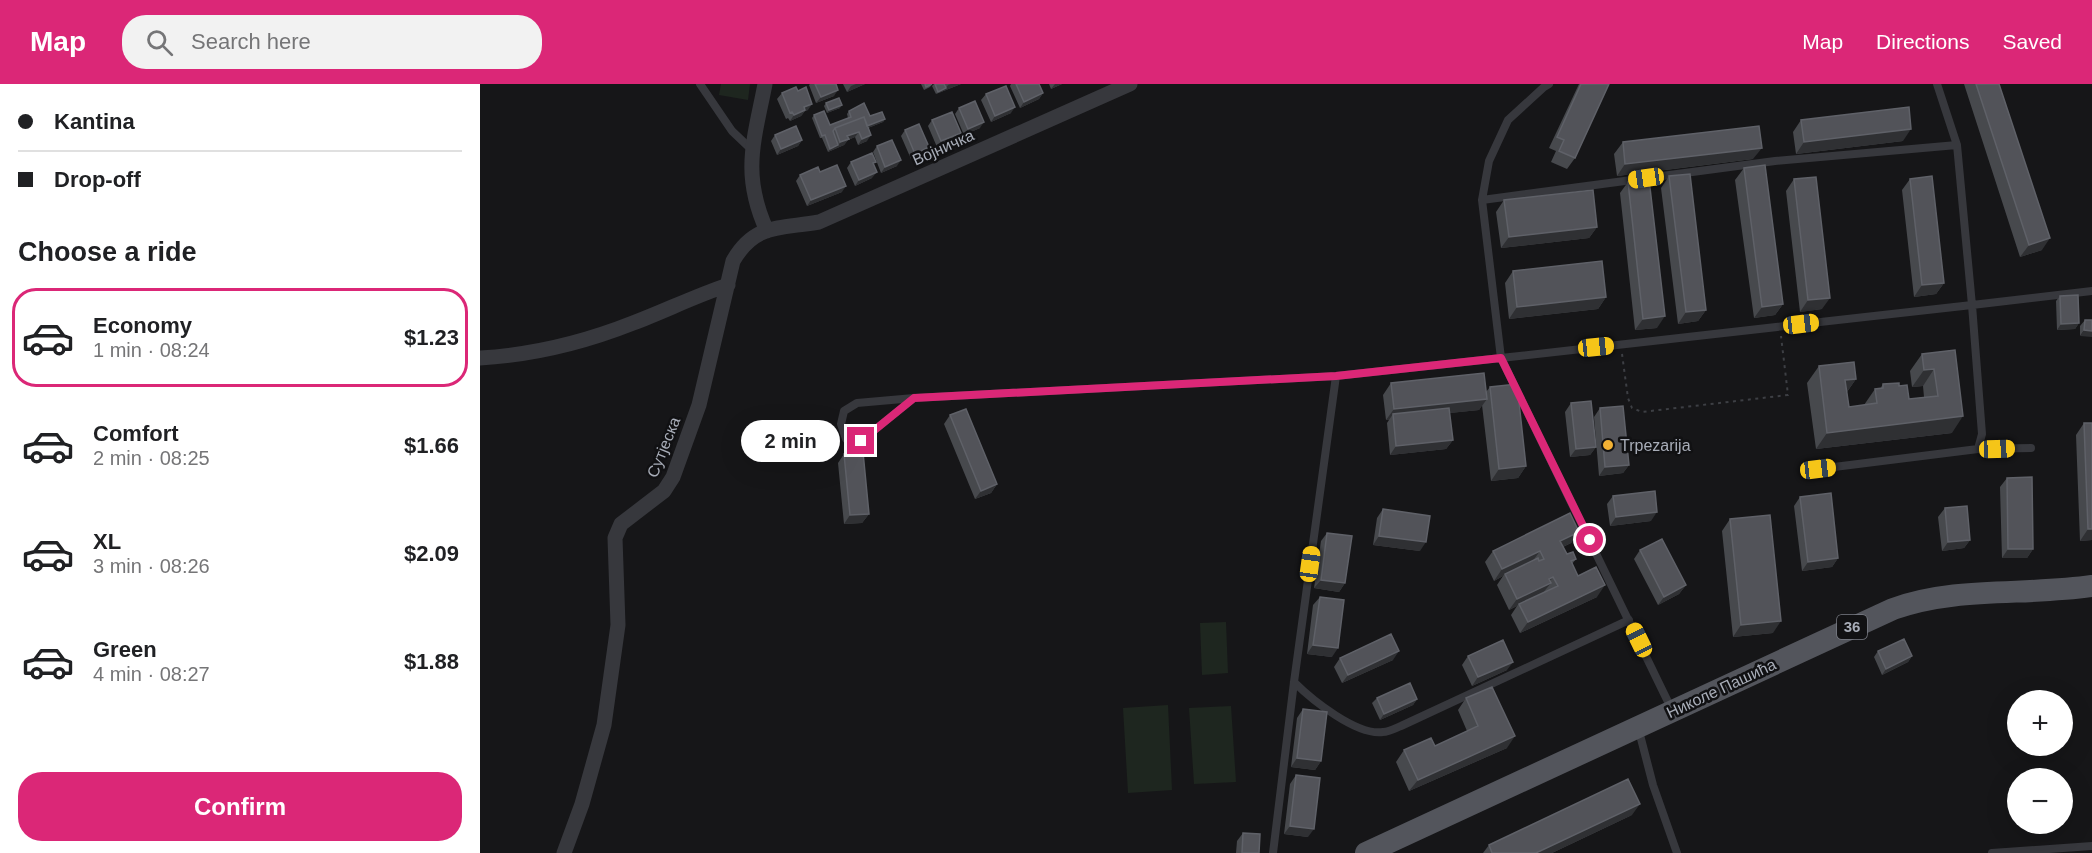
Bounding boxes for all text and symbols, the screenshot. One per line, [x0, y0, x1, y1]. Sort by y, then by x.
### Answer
search box [122, 15, 542, 69]
text: Map [30, 26, 86, 57]
icon: search [143, 26, 176, 59]
text: Search here [191, 29, 311, 54]
text: Map [1802, 30, 1843, 53]
text: Directions [1876, 30, 1969, 53]
text: Saved [2002, 30, 2062, 53]
text: Kantina [54, 109, 135, 134]
street label: Војничка [910, 126, 977, 169]
text: Drop-off [54, 167, 141, 192]
car [1627, 167, 1665, 189]
text: Choose a ride [18, 237, 197, 267]
icon: car [21, 311, 75, 365]
text: Economy [93, 313, 192, 338]
car [1782, 313, 1820, 335]
text: $1.23 [404, 325, 459, 350]
car [1577, 336, 1615, 358]
text: 1 min · 08:24 [93, 339, 210, 361]
street label: Сутјеска [644, 414, 683, 480]
icon: car [21, 419, 75, 473]
callout: 2 min [741, 420, 840, 462]
text: Comfort [93, 421, 179, 446]
route end [847, 427, 874, 454]
text: 2 min [764, 430, 817, 452]
text: $1.66 [404, 433, 459, 458]
place label: Trpezarija [1620, 437, 1691, 454]
marker: Trpezarija [1601, 438, 1615, 452]
car [1979, 439, 2015, 459]
text: 2 min · 08:25 [93, 447, 210, 469]
car [1799, 458, 1837, 480]
route start [1576, 526, 1603, 553]
icon: car [21, 527, 75, 581]
text: XL [93, 529, 121, 554]
text: $2.09 [404, 541, 459, 566]
car [1299, 545, 1321, 583]
text: 3 min · 08:26 [93, 555, 210, 577]
road number: 36 [1837, 615, 1867, 639]
car [1623, 620, 1655, 660]
icon: car [21, 635, 75, 689]
text: Green [93, 637, 157, 662]
text: $1.88 [404, 649, 459, 674]
street label: Николе Пашића [1664, 656, 1779, 721]
text: 4 min · 08:27 [93, 663, 210, 685]
map controls [2007, 690, 2073, 834]
button: + [2007, 690, 2073, 756]
button: − [2007, 768, 2073, 834]
button: Confirm [18, 772, 462, 841]

